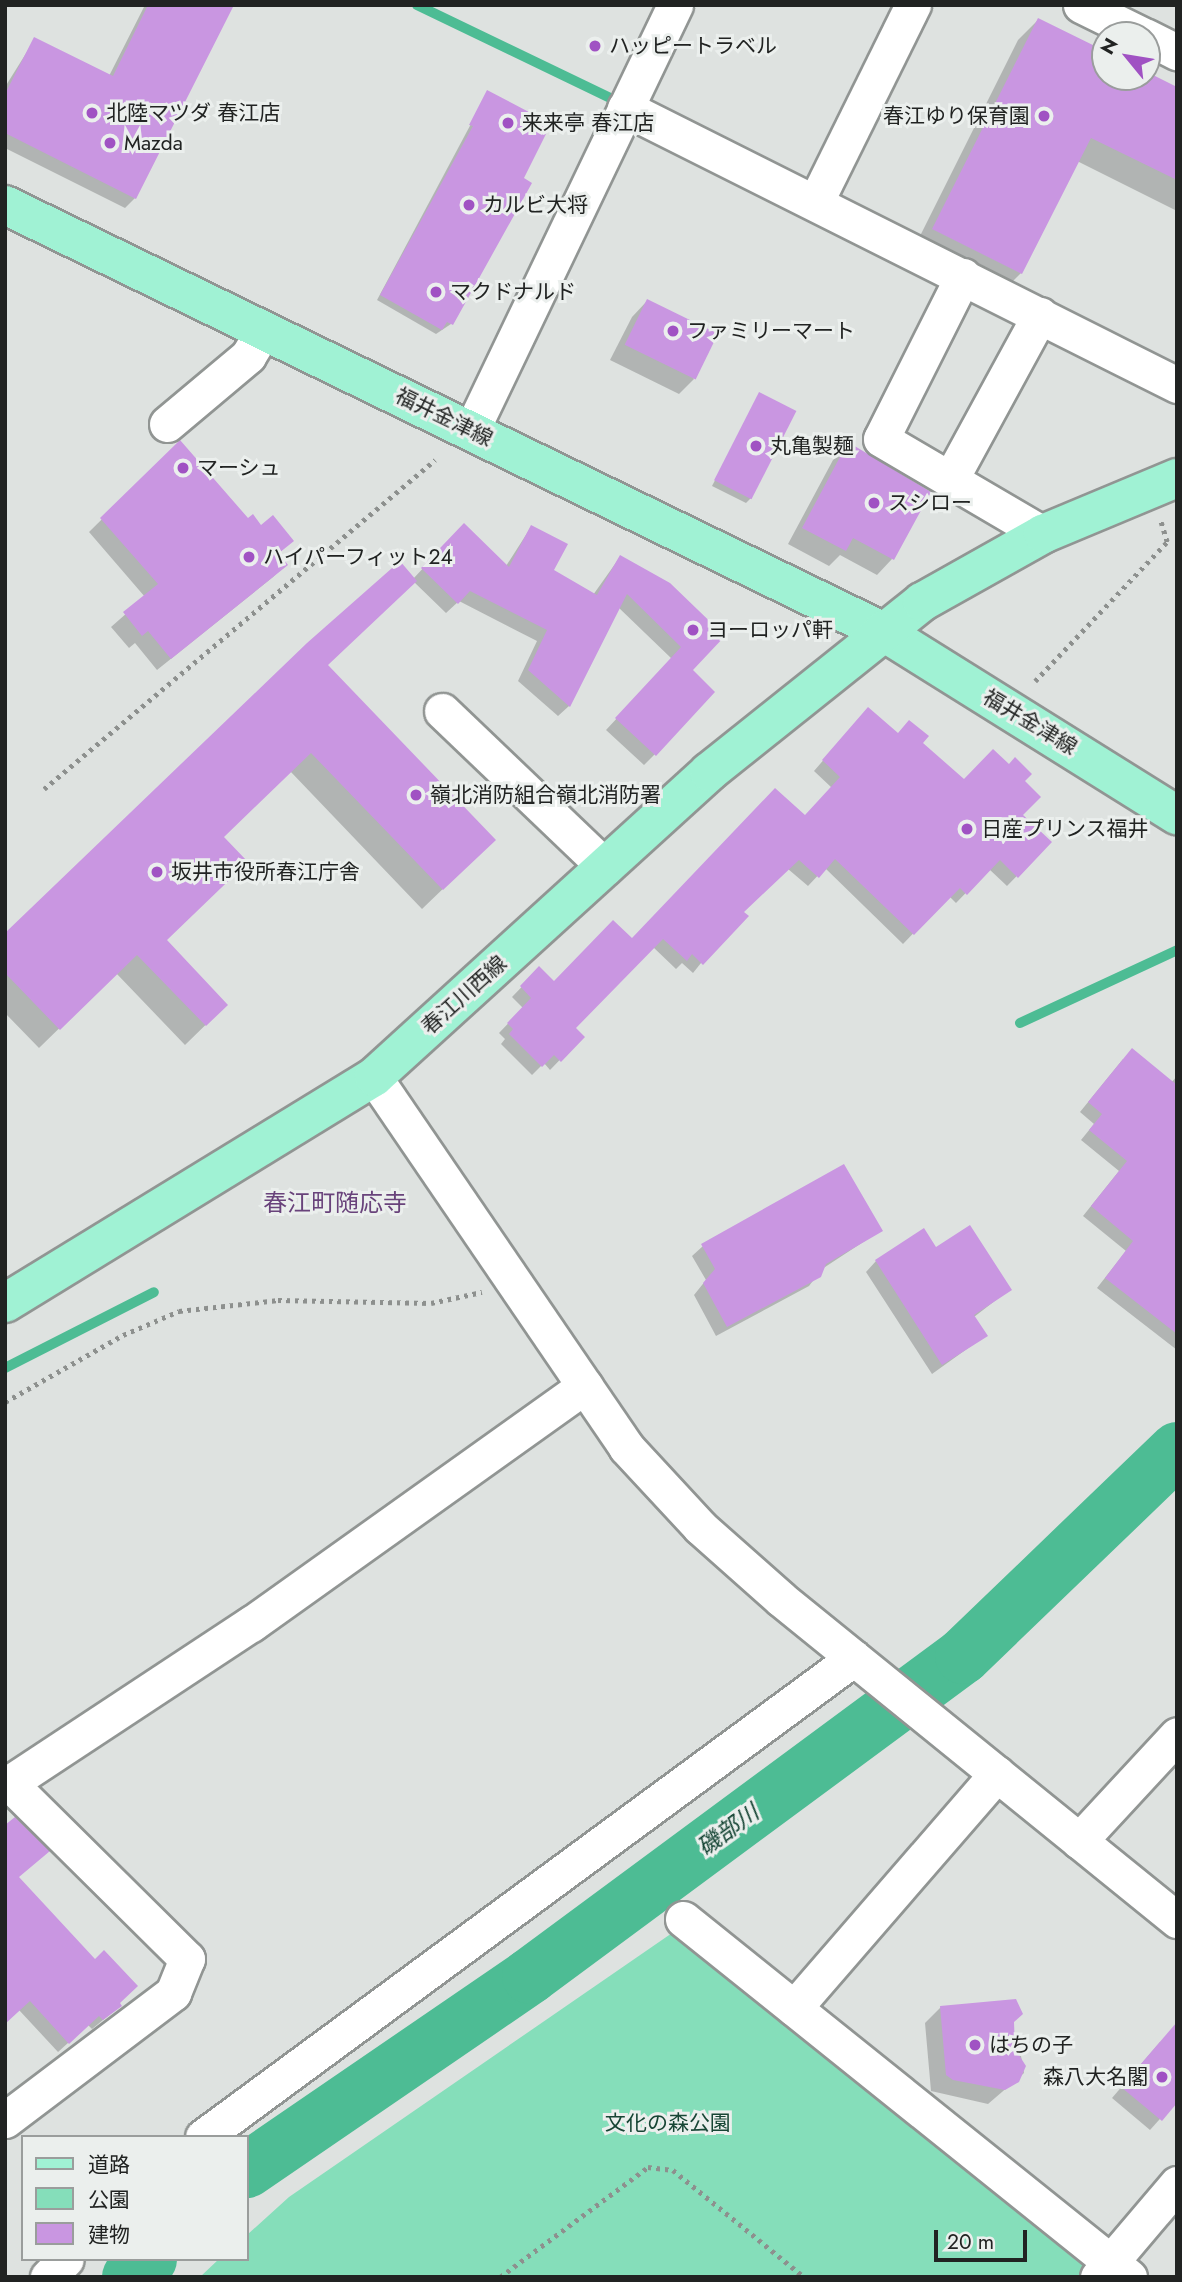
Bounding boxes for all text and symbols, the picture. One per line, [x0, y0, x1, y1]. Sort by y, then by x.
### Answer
north arrow [1091, 21, 1161, 91]
place label: ハッピートラベル [609, 33, 777, 59]
text: N [1094, 33, 1125, 60]
marker: ハッピートラベル [587, 38, 603, 54]
place label: 北陸マツダ 春江店 [106, 100, 280, 126]
place label: 春江ゆり保育園 [883, 103, 1030, 129]
marker: 北陸マツダ 春江店 [84, 105, 100, 121]
marker: 春江ゆり保育園 [1036, 108, 1052, 124]
place label: 来来亭 春江店 [522, 110, 654, 136]
marker: 来来亭 春江店 [500, 115, 516, 131]
place label: Mazda [124, 130, 183, 156]
marker: Mazda [102, 135, 118, 151]
place label: カルビ大将 [483, 192, 588, 218]
marker: カルビ大将 [461, 197, 477, 213]
place label: マクドナルド [450, 279, 576, 305]
marker: マクドナルド [428, 284, 444, 300]
place label: ファミリーマート [687, 318, 855, 344]
marker: ファミリーマート [665, 323, 681, 339]
street label: 福井金津線 [391, 383, 497, 451]
place label: 丸亀製麺 [770, 433, 854, 459]
marker: 丸亀製麺 [748, 438, 764, 454]
place label: マーシュ [197, 455, 281, 481]
marker: マーシュ [175, 460, 191, 476]
place label: スシロー [888, 490, 972, 516]
marker: スシロー [866, 495, 882, 511]
place label: ハイパーフィット24 [263, 544, 455, 570]
marker: ハイパーフィット24 [241, 549, 257, 565]
place label: ヨーロッパ軒 [707, 617, 833, 643]
marker: ヨーロッパ軒 [685, 622, 701, 638]
street label: 福井金津線 [979, 684, 1081, 760]
place label: 嶺北消防組合嶺北消防署 [430, 782, 661, 808]
marker: 嶺北消防組合嶺北消防署 [408, 787, 424, 803]
place label: 日産プリンス福井 [981, 816, 1149, 842]
marker: 日産プリンス福井 [959, 821, 975, 837]
place label: 坂井市役所春江庁舎 [171, 859, 360, 885]
marker: 坂井市役所春江庁舎 [149, 864, 165, 880]
street label: 春江川西線 [417, 951, 511, 1039]
district label: 春江町随応寺 [263, 1189, 407, 1217]
water label: 磯部川 [692, 1799, 764, 1861]
place label: はちの子 [989, 2032, 1073, 2058]
marker: はちの子 [967, 2037, 983, 2053]
place label: 森八大名閣 [1043, 2064, 1148, 2090]
marker: 森八大名閣 [1154, 2069, 1170, 2085]
park label: 文化の森公園 [605, 2110, 731, 2136]
legend [21, 2135, 248, 2261]
text: 道路 [88, 2150, 130, 2180]
text: 公園 [88, 2185, 130, 2215]
scale bar [937, 2216, 1030, 2260]
text: 建物 [88, 2220, 130, 2250]
text: 20 m [947, 2227, 994, 2257]

